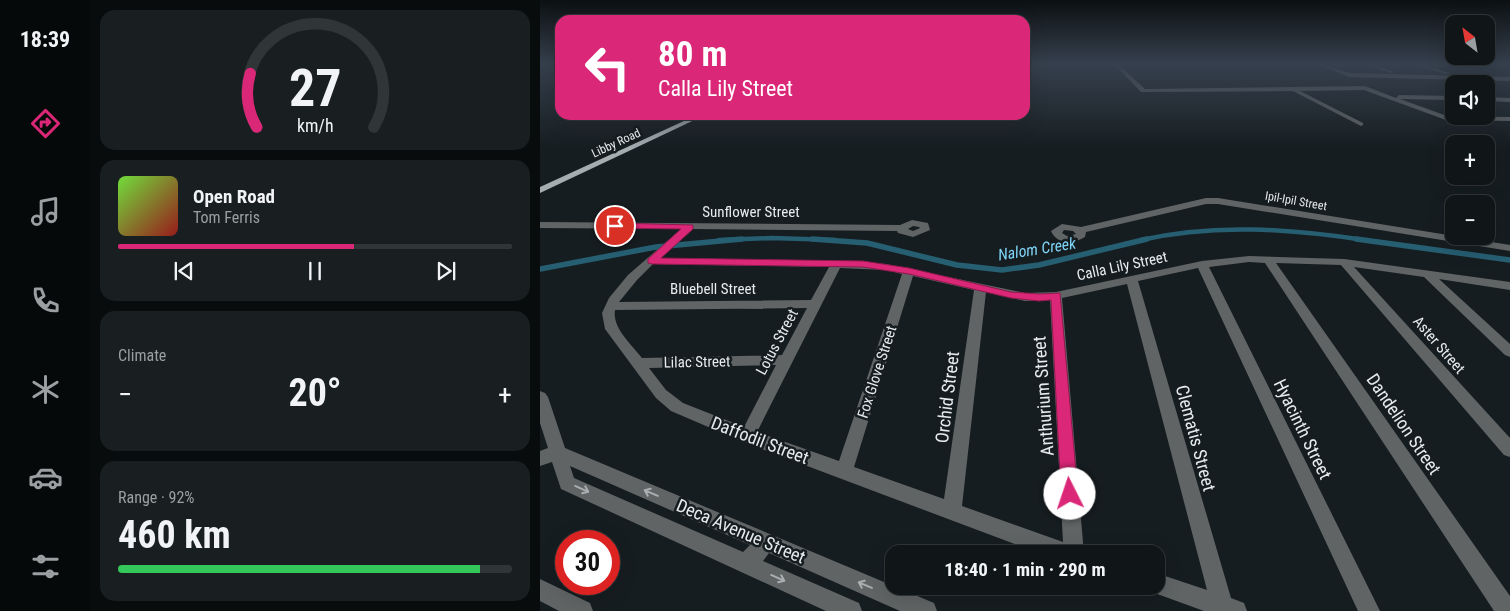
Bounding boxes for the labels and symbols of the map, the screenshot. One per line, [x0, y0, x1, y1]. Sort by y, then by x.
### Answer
north arrow [1445, 15, 1495, 65]
street label: Libby Road [589, 126, 643, 160]
street label: Ipil-Ipil Street [1264, 189, 1329, 213]
street label: Sunflower Street [702, 203, 800, 221]
pin [594, 205, 636, 247]
water label: Nalom Creek [997, 233, 1078, 265]
street label: Calla Lily Street [1075, 248, 1169, 284]
street label: Bluebell Street [670, 280, 756, 298]
street label: Lotus Street [752, 306, 802, 378]
street label: Aster Street [1409, 313, 1469, 377]
street label: Fox Glove Street [854, 324, 900, 420]
street label: Anthurium Street [1028, 335, 1058, 457]
street label: Orchid Street [931, 350, 963, 444]
street label: Lilac Street [663, 352, 731, 372]
street label: Dandelion Street [1362, 370, 1446, 478]
street label: Hyacinth Street [1270, 376, 1336, 482]
street label: Clematis Street [1172, 383, 1220, 493]
street label: Daffodil Street [708, 412, 812, 468]
position arrow [1043, 467, 1095, 519]
one-way arrow [574, 485, 589, 495]
one-way arrow [644, 487, 659, 497]
street label: Deca Avenue Street [673, 494, 809, 568]
speed limit sign: 30 [555, 530, 620, 595]
one-way arrow [770, 573, 785, 583]
one-way arrow [858, 579, 873, 589]

